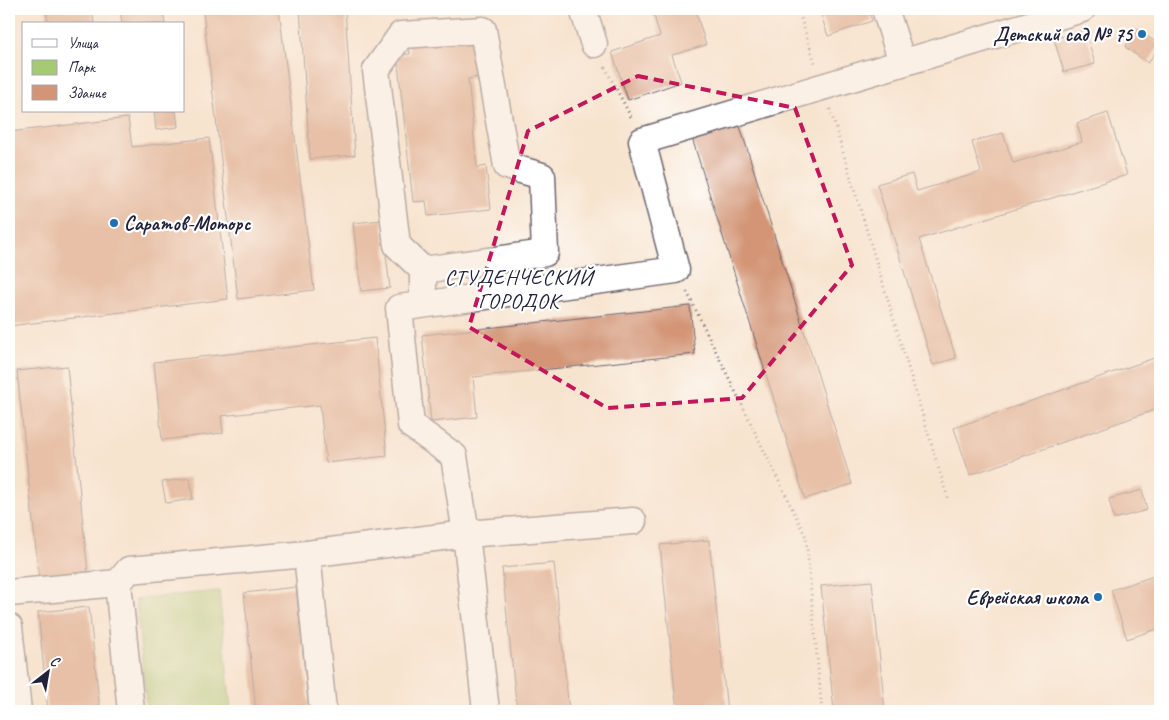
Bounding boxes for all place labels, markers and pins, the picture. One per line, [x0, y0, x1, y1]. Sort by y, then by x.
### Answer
place label: Детский сад № 75 [993, 22, 1134, 47]
marker: Детский сад № 75 [1136, 28, 1148, 40]
place label: Саратов-Моторс [124, 211, 251, 236]
marker: Саратов-Моторс [108, 217, 120, 229]
place label: Еврейская школа [967, 585, 1090, 610]
marker: Еврейская школа [1092, 591, 1104, 603]

